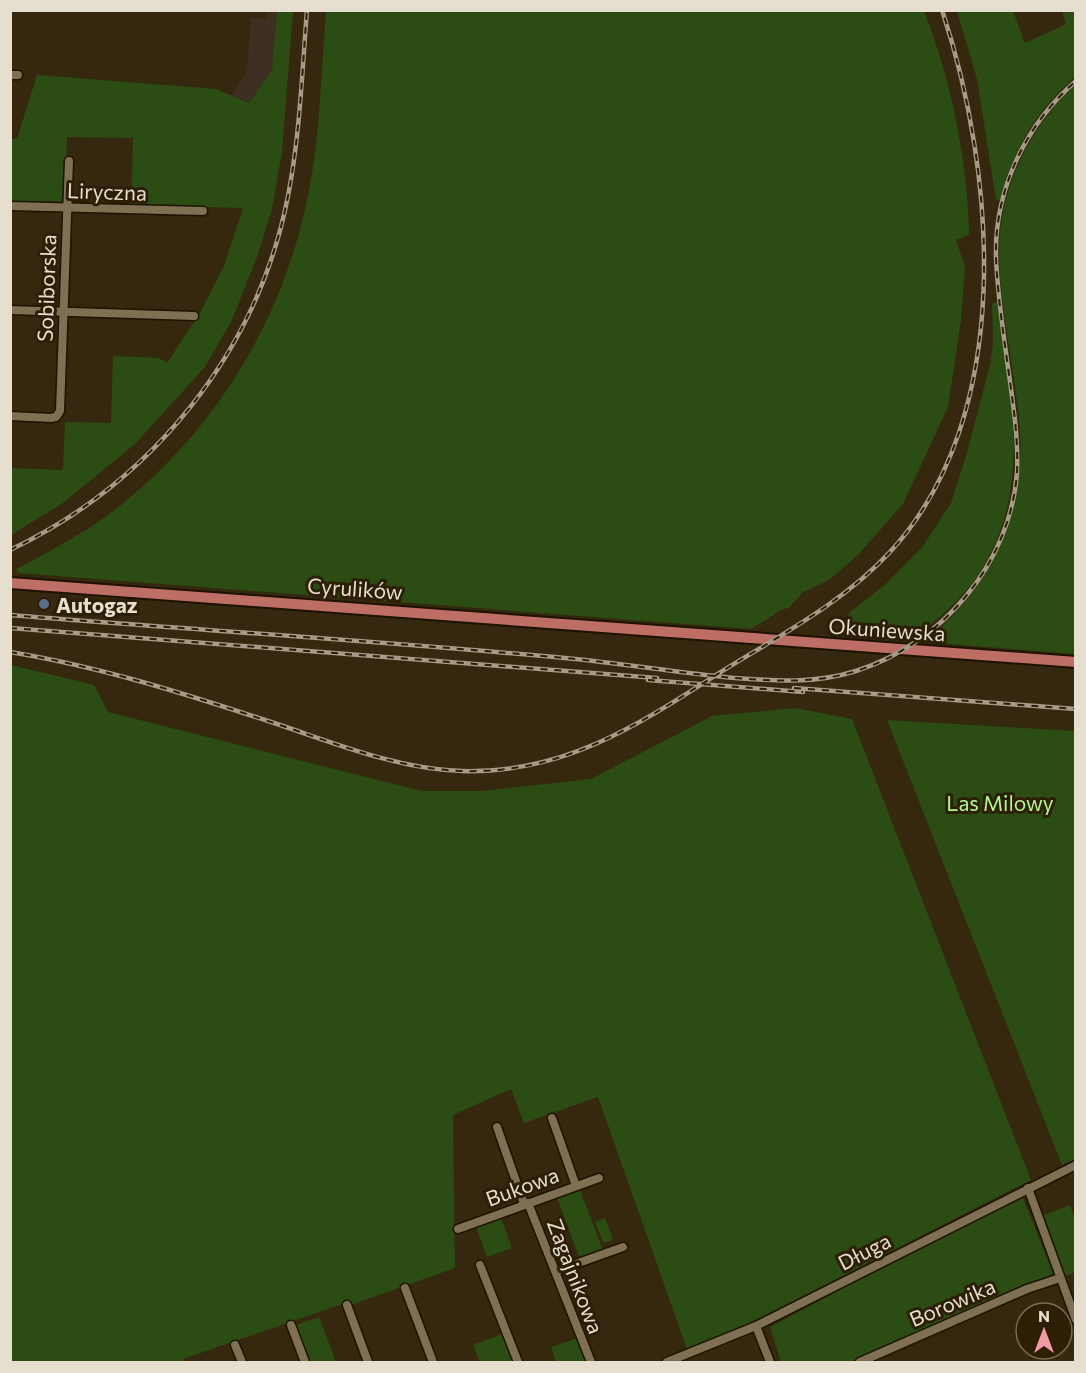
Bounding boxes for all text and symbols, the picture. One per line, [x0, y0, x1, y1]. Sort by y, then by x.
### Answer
street label: Liryczna [67, 177, 147, 205]
street label: Sobiborska [32, 234, 60, 342]
street label: Cyrulików [306, 572, 404, 604]
place label: Autogaz [56, 592, 138, 617]
marker: Autogaz [37, 597, 51, 611]
street label: Okuniewska [828, 612, 946, 646]
park label: Las Milowy [946, 790, 1054, 815]
street label: Bukowa [482, 1161, 562, 1211]
street label: Zagajnikowa [543, 1215, 609, 1337]
street label: Długa [833, 1227, 895, 1275]
street label: Borowika [905, 1273, 999, 1331]
north arrow [1014, 1301, 1074, 1361]
text: N [1038, 1306, 1050, 1325]

